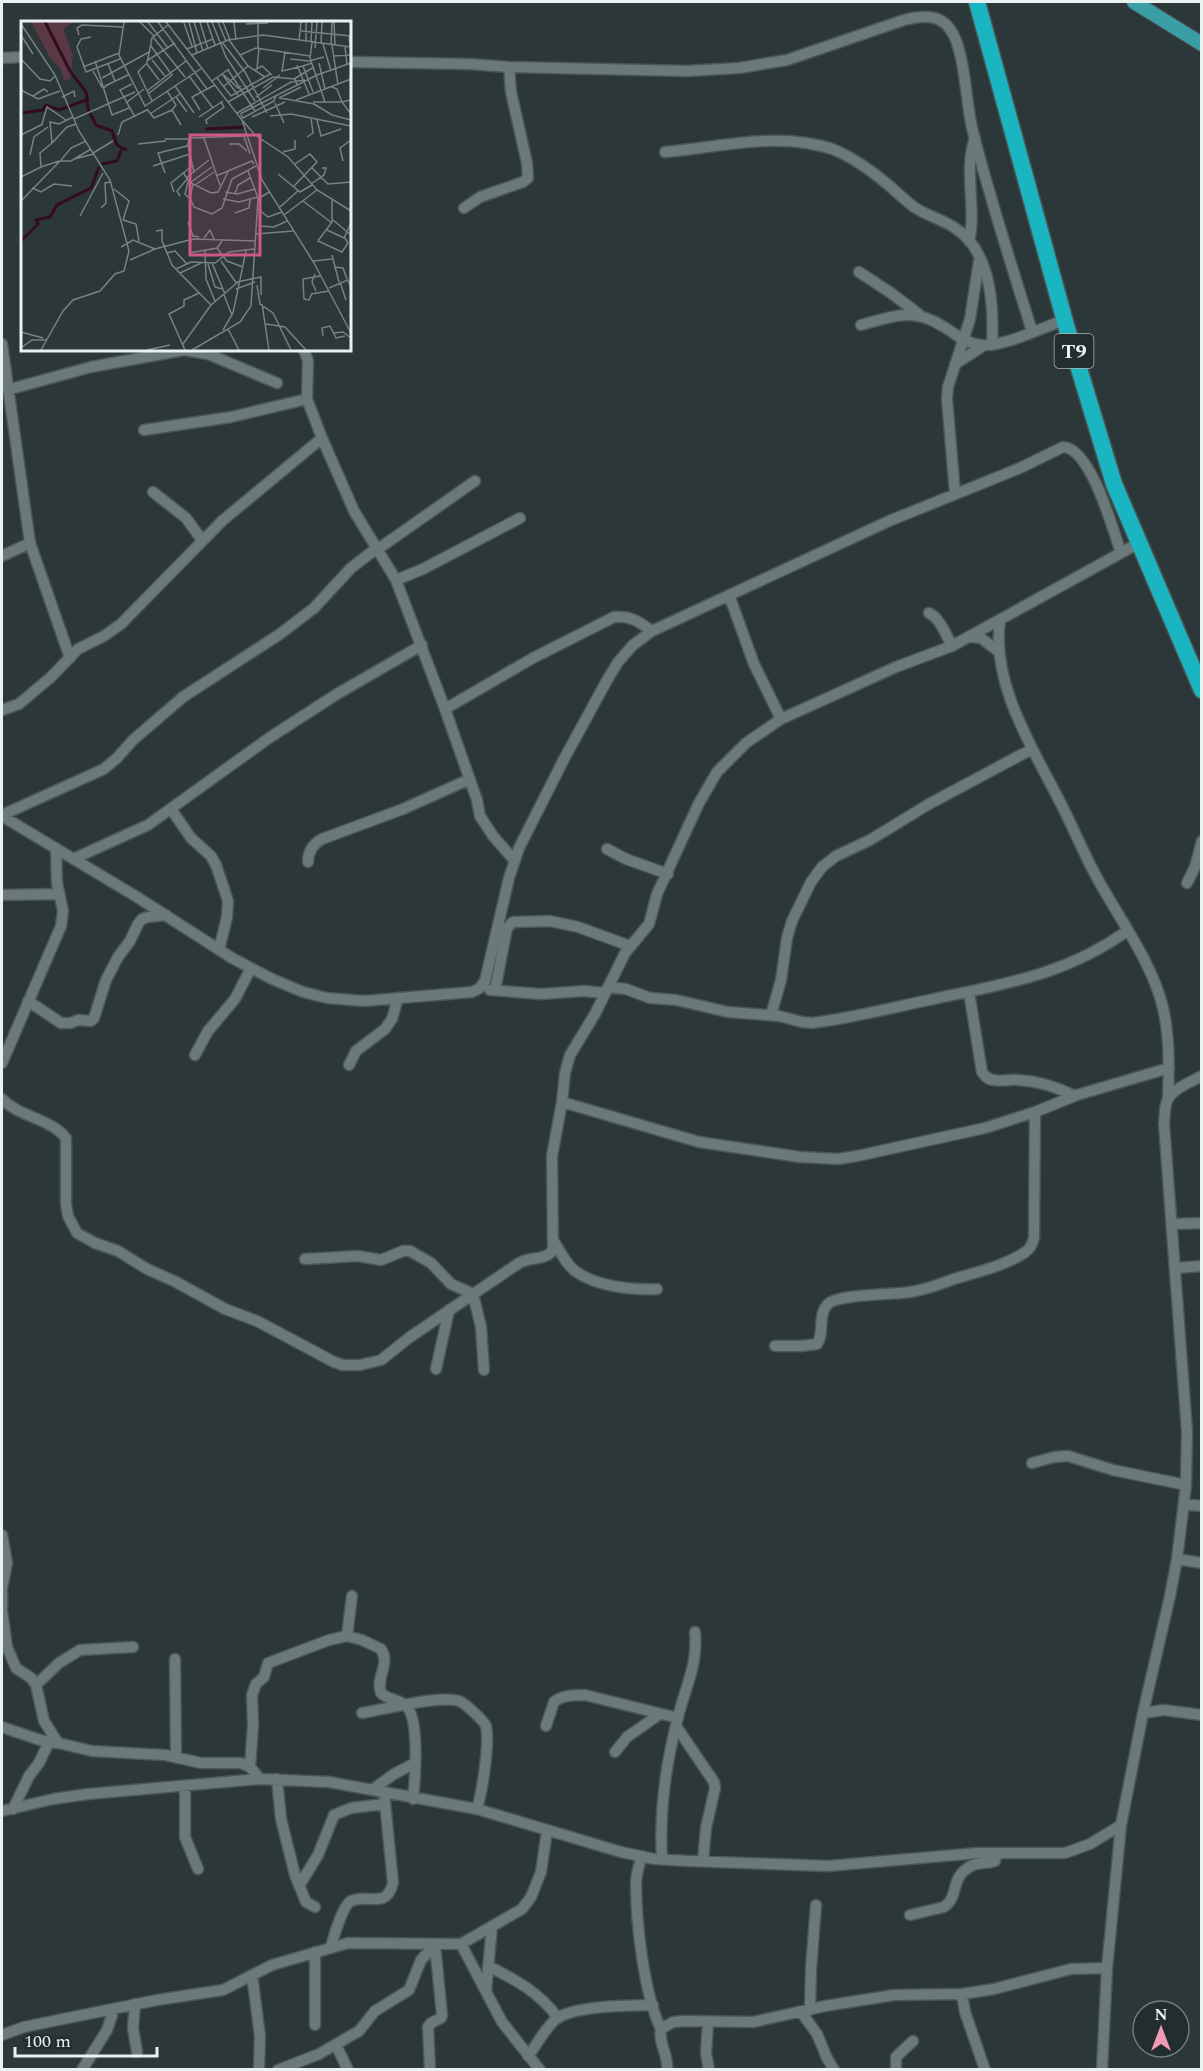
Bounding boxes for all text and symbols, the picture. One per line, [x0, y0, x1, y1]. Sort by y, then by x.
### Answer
inset map [21, 21, 351, 351]
road number: T9 [1054, 334, 1094, 368]
north arrow [1131, 1999, 1191, 2059]
text: N [1154, 2003, 1168, 2027]
scale bar [15, 2020, 158, 2058]
text: 100 m [24, 2028, 71, 2055]

